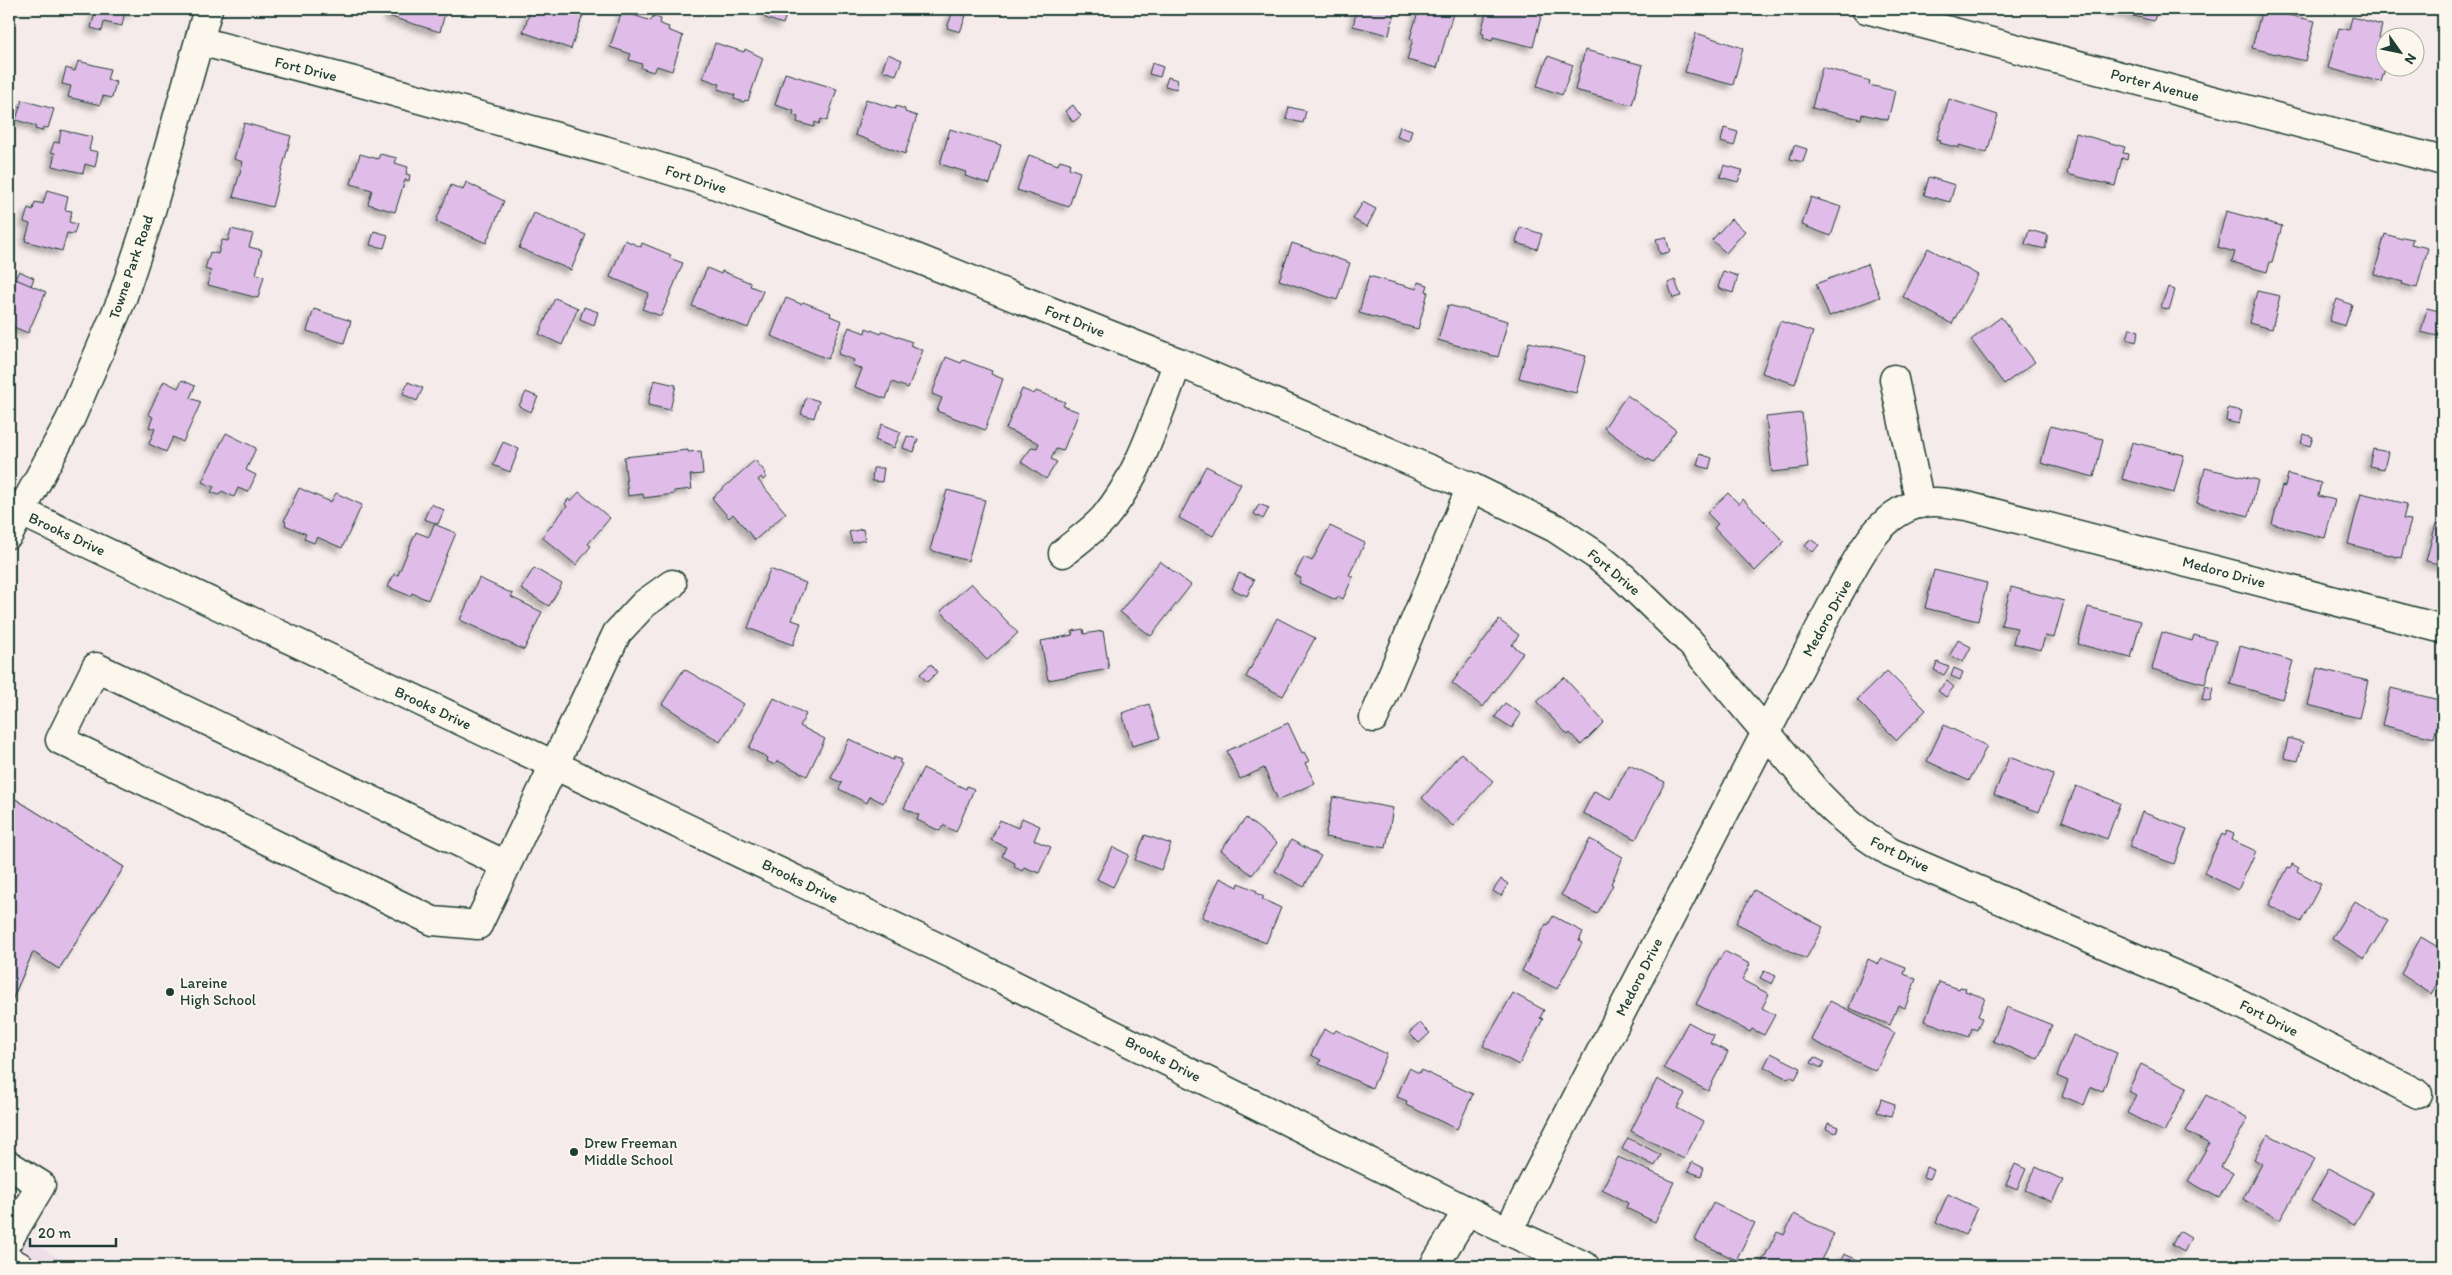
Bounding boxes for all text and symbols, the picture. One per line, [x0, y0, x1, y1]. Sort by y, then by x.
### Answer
north arrow [2374, 28, 2424, 78]
text: N [2401, 50, 2420, 67]
street label: Fort Drive [273, 53, 339, 85]
street label: Porter Avenue [2109, 65, 2201, 105]
street label: Fort Drive [663, 161, 729, 197]
street label: Towne Park Road [105, 212, 157, 322]
street label: Fort Drive [1042, 301, 1108, 341]
street label: Brooks Drive [26, 508, 108, 560]
street label: Fort Drive [1584, 545, 1644, 599]
street label: Medoro Drive [2180, 552, 2268, 592]
street label: Medoro Drive [1798, 576, 1856, 660]
street label: Brooks Drive [392, 682, 474, 734]
street label: Fort Drive [1868, 832, 1932, 876]
street label: Brooks Drive [759, 855, 841, 907]
street label: Medoro Drive [1612, 935, 1666, 1019]
place label: Lareine High School [180, 974, 257, 1009]
marker: Lareine High School [164, 986, 176, 998]
street label: Fort Drive [2237, 996, 2301, 1040]
street label: Brooks Drive [1122, 1032, 1204, 1086]
place label: Drew Freeman Middle School [584, 1134, 677, 1169]
marker: Drew Freeman Middle School [568, 1146, 580, 1158]
scale bar [30, 1215, 116, 1247]
text: 20 m [38, 1224, 72, 1242]

